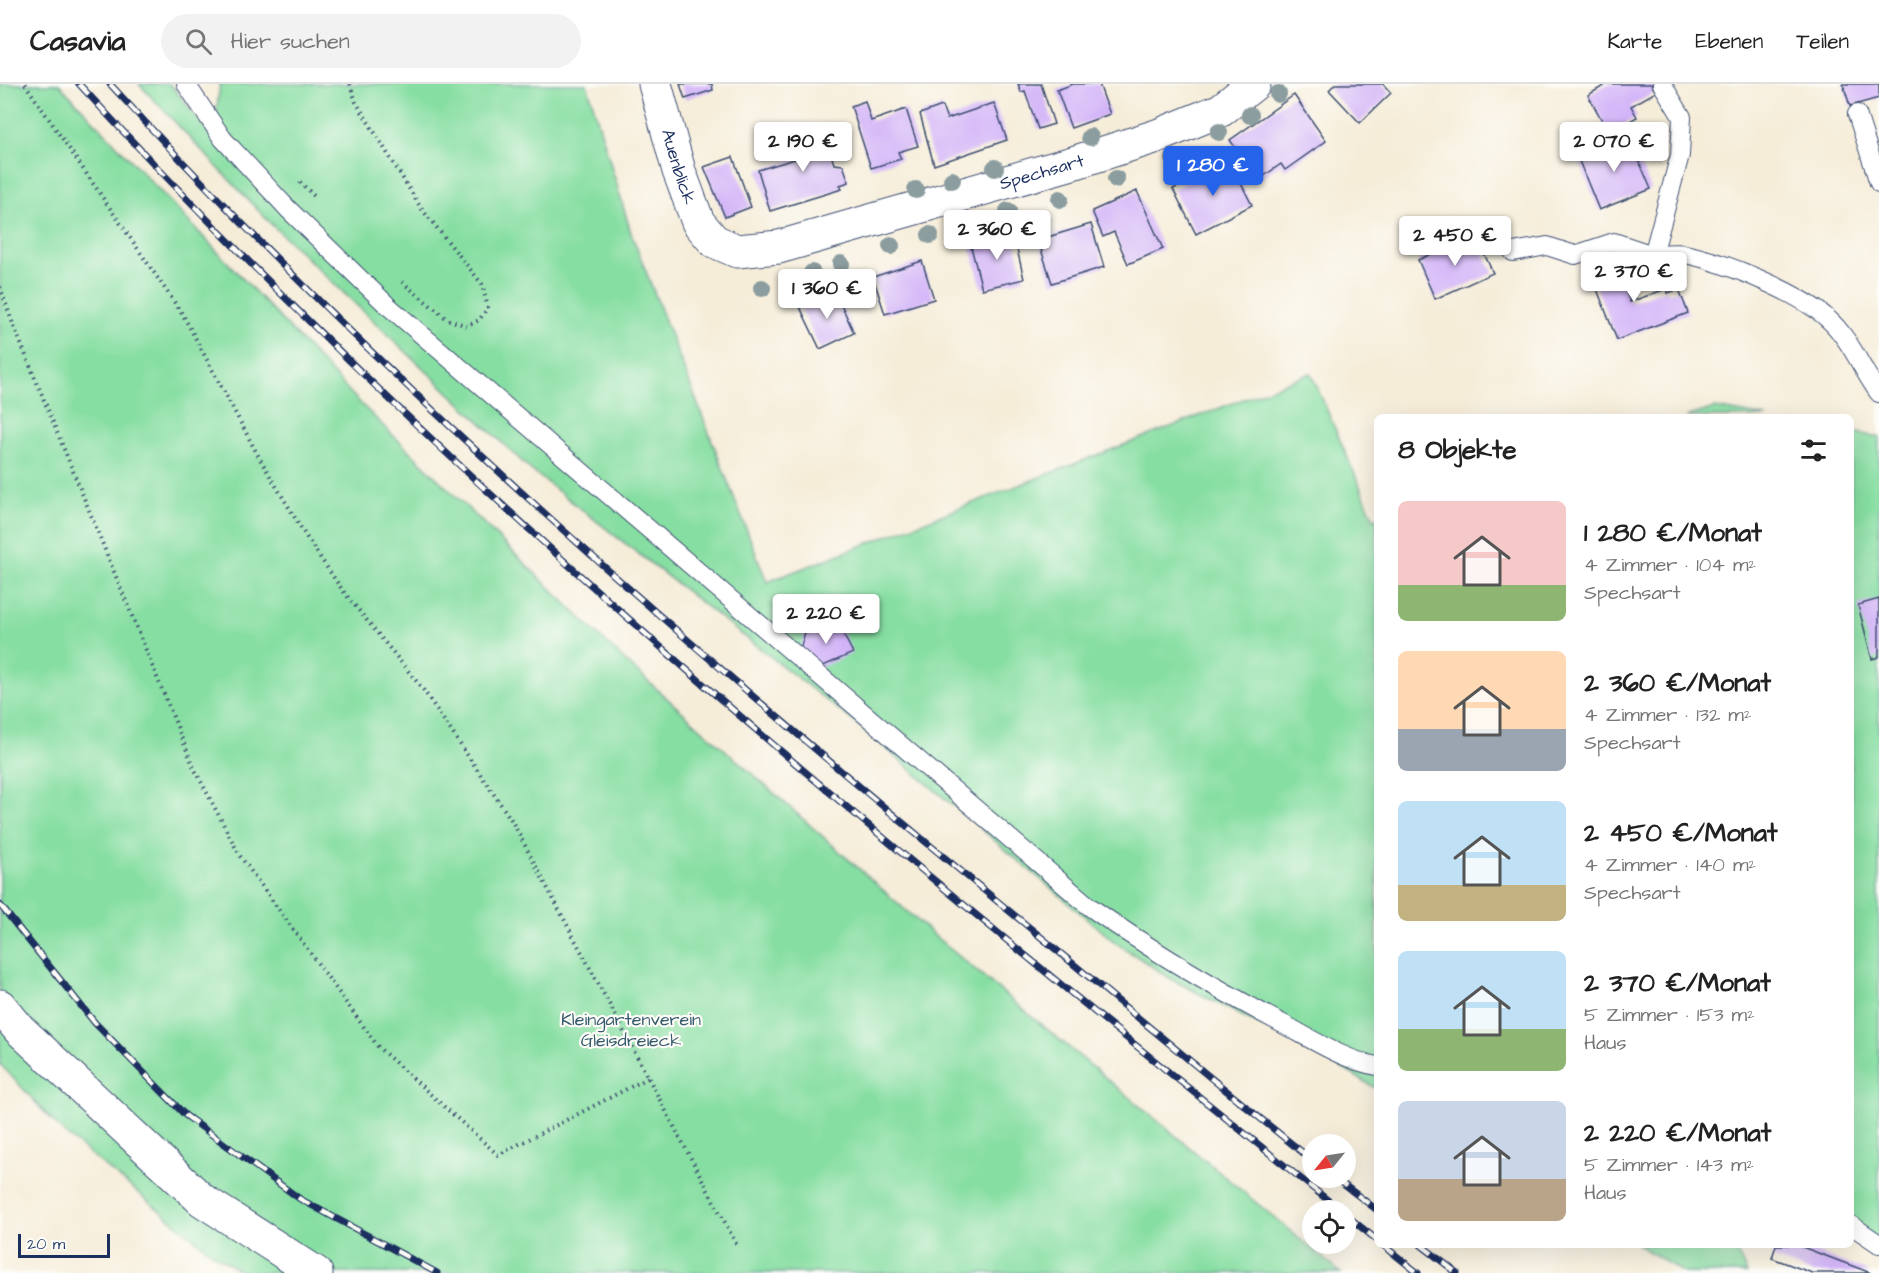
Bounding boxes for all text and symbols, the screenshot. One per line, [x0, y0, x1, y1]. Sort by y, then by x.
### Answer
search box [161, 14, 581, 68]
text: Casavia [30, 22, 125, 61]
icon: search [182, 25, 215, 58]
text: Hier suchen [230, 26, 350, 57]
text: Karte [1607, 27, 1662, 56]
text: Ebenen [1695, 27, 1763, 56]
text: Teilen [1796, 27, 1849, 56]
pin: 2 190 € [748, 122, 858, 173]
pin: 2 070 € [1559, 122, 1669, 173]
street label: Auenblick [655, 126, 702, 208]
text: 2 190 € [768, 127, 838, 155]
text: 2 070 € [1574, 127, 1654, 155]
pin: 1 280 € [1158, 146, 1268, 197]
street label: Spechsart [996, 148, 1088, 196]
text: 1 280 € [1177, 151, 1249, 179]
pin: 2 360 € [942, 210, 1052, 261]
text: 2 360 € [958, 215, 1036, 243]
pin: 2 450 € [1400, 216, 1510, 267]
text: 2 450 € [1413, 221, 1497, 249]
pin: 2 370 € [1579, 252, 1689, 303]
text: 2 370 € [1595, 257, 1673, 285]
pin: 1 360 € [772, 269, 882, 320]
text: 1 360 € [792, 274, 862, 302]
text: 8 Objekte [1398, 432, 1517, 468]
icon: filters [1797, 434, 1830, 467]
text: 1 280 €/Monat [1584, 515, 1762, 551]
icon: home [1446, 525, 1518, 597]
text: 4 Zimmer · 104 m² [1584, 551, 1756, 579]
text: Spechsart [1584, 579, 1681, 607]
pin: 2 220 € [771, 594, 881, 645]
text: 2 220 € [787, 599, 865, 627]
text: 2 360 €/Monat [1584, 665, 1771, 701]
icon: home [1446, 675, 1518, 747]
text: 4 Zimmer · 132 m² [1584, 701, 1751, 729]
text: Spechsart [1584, 729, 1681, 757]
text: 2 450 €/Monat [1584, 815, 1778, 851]
icon: home [1446, 825, 1518, 897]
text: 4 Zimmer · 140 m² [1584, 851, 1756, 879]
text: Spechsart [1584, 879, 1681, 907]
text: 2 370 €/Monat [1584, 965, 1771, 1001]
icon: home [1446, 975, 1518, 1047]
text: 5 Zimmer · 153 m² [1584, 1001, 1755, 1029]
park label: Kleingartenverein Gleisdreieck [561, 1007, 701, 1053]
text: Haus [1584, 1029, 1626, 1057]
text: 2 220 €/Monat [1584, 1115, 1771, 1151]
icon: home [1446, 1125, 1518, 1197]
north arrow [1302, 1134, 1356, 1188]
map controls [1302, 1134, 1356, 1254]
text: 5 Zimmer · 143 m² [1584, 1151, 1754, 1179]
text: Haus [1584, 1179, 1626, 1207]
button: locate [1302, 1200, 1356, 1254]
scale bar [18, 1231, 110, 1258]
text: 20 m [27, 1233, 65, 1255]

